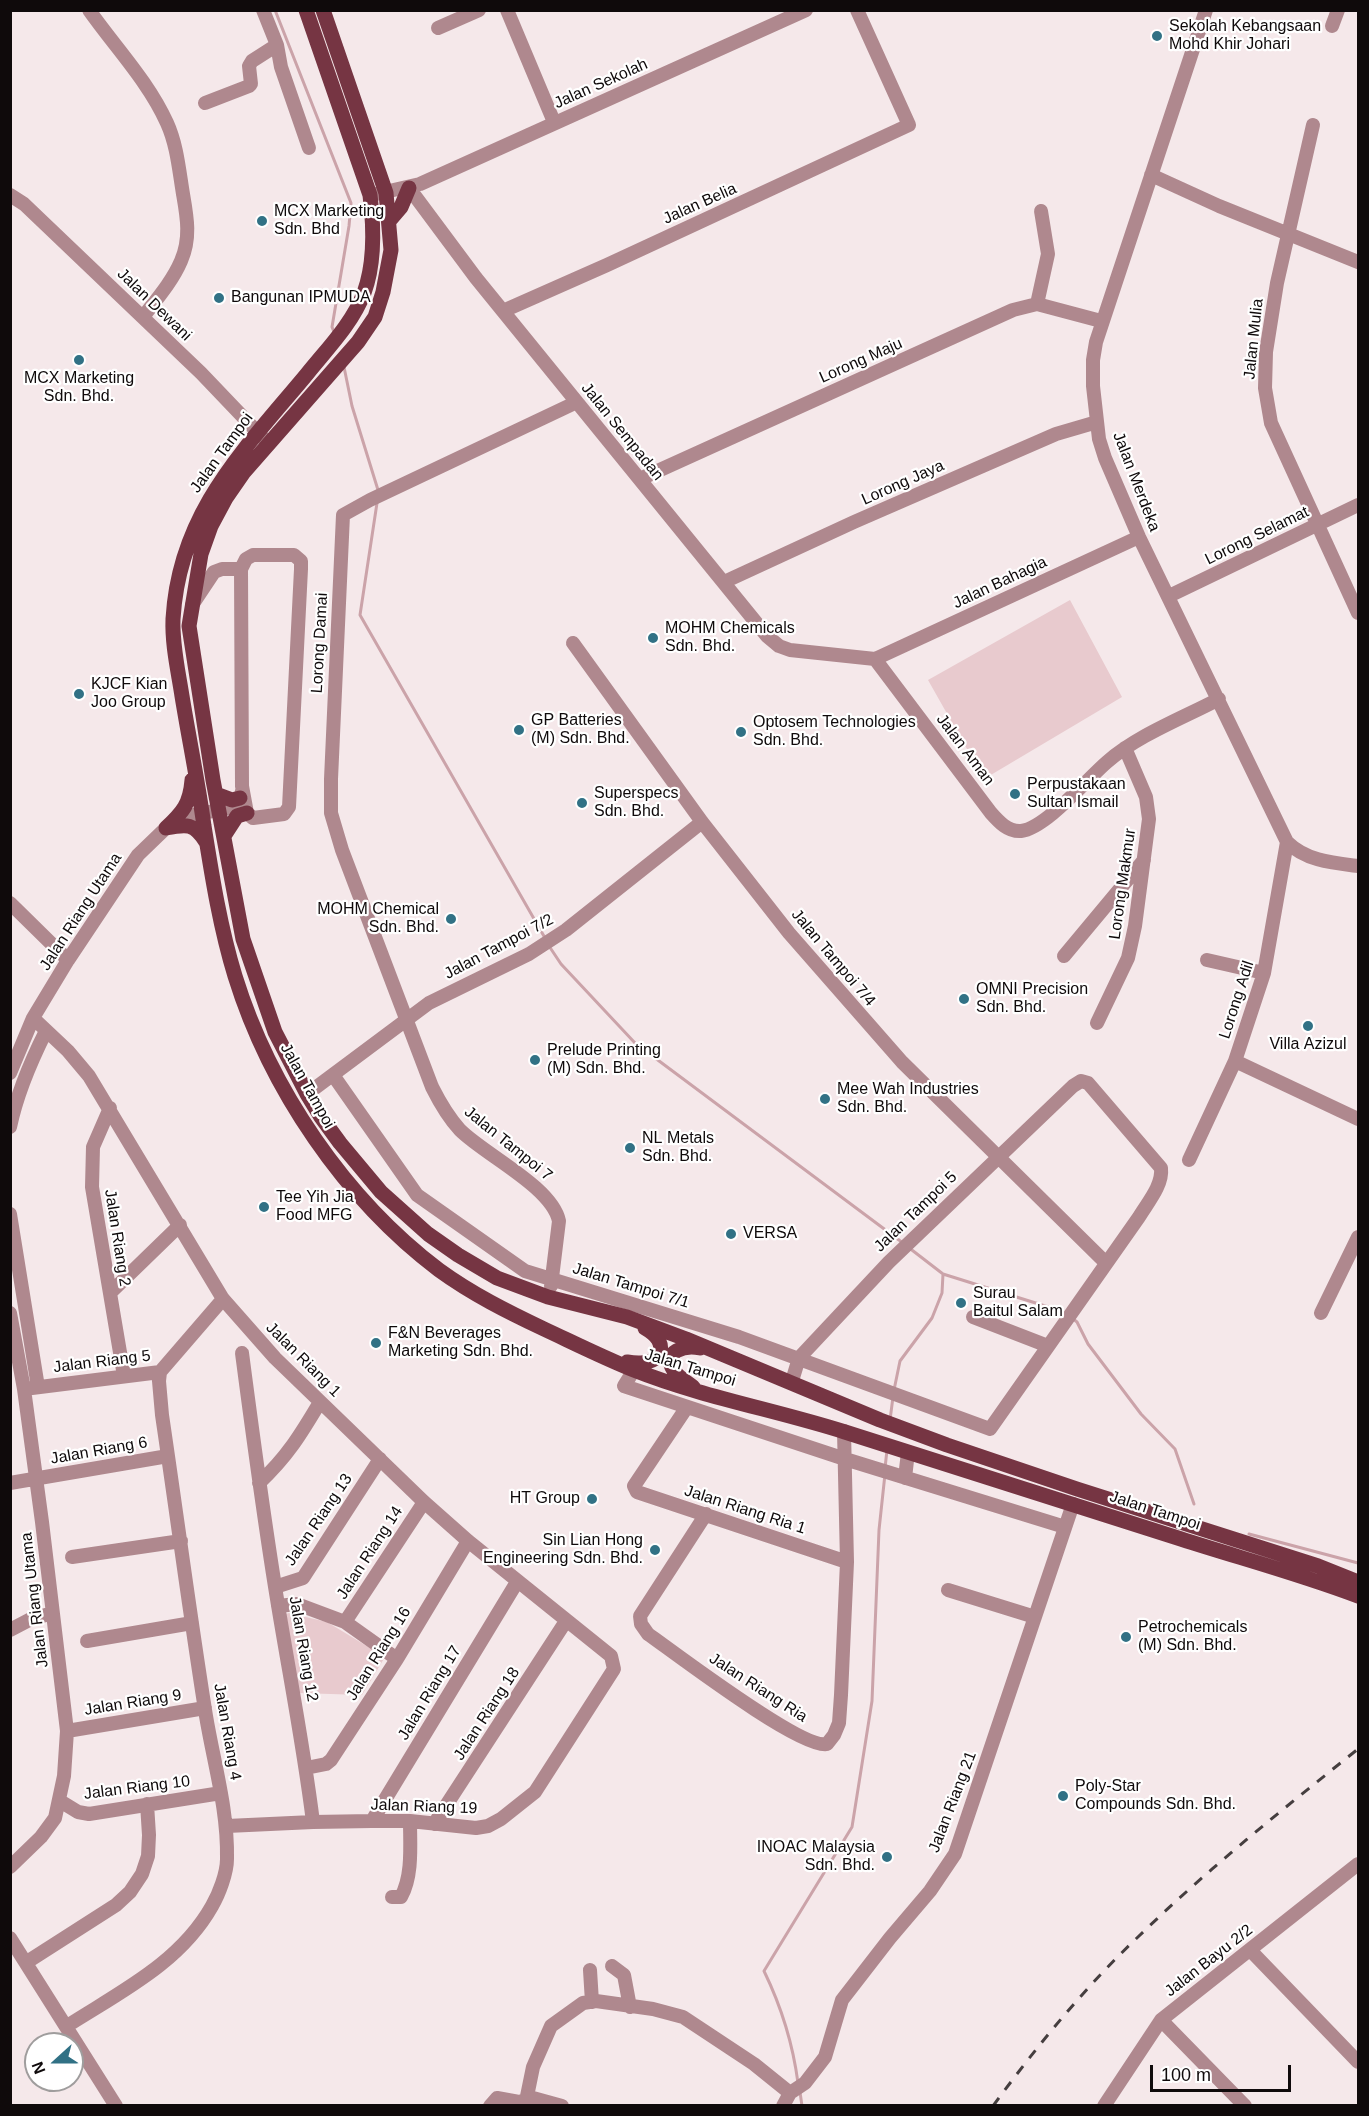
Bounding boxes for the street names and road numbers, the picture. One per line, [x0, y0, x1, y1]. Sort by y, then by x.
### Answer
street label: Jalan Sekolah [551, 55, 651, 113]
street label: Jalan Belia [660, 179, 740, 229]
street label: Jalan Dewani [113, 265, 195, 345]
street label: Jalan Mulia [1240, 298, 1268, 380]
street label: Lorong Maju [816, 334, 906, 388]
street label: Jalan Sempadan [577, 379, 667, 485]
street label: Jalan Tampoi [187, 409, 257, 497]
street label: Jalan Merdeka [1108, 430, 1164, 534]
street label: Lorong Jaya [859, 456, 947, 510]
street label: Lorong Selamat [1202, 503, 1312, 569]
street label: Jalan Bahagia [950, 553, 1050, 613]
street label: Lorong Damai [308, 592, 332, 694]
street label: Jalan Aman [932, 710, 998, 790]
street label: Lorong Makmur [1106, 827, 1140, 941]
street label: Jalan Riang Utama [36, 850, 126, 974]
street label: Jalan Tampoi 7/4 [787, 905, 879, 1011]
street label: Jalan Tampoi 7/2 [441, 910, 557, 984]
street label: Lorong Adil [1215, 959, 1259, 1041]
street label: Jalan Tampoi [276, 1040, 338, 1132]
street label: Jalan Tampoi 7 [460, 1103, 556, 1185]
street label: Jalan Tampoi 5 [871, 1168, 961, 1256]
street label: Jalan Riang 2 [100, 1188, 134, 1288]
street label: Jalan Tampoi 7/1 [570, 1259, 692, 1313]
street label: Jalan Riang 1 [262, 1319, 344, 1401]
street label: Jalan Tampoi [642, 1345, 738, 1391]
street label: Jalan Riang 5 [52, 1347, 152, 1377]
street label: Jalan Riang 6 [49, 1433, 149, 1469]
street label: Jalan Riang 13 [281, 1470, 357, 1570]
street label: Jalan Riang Ria 1 [682, 1481, 808, 1539]
street label: Jalan Tampoi [1107, 1487, 1203, 1535]
street label: Jalan Riang 14 [333, 1503, 407, 1603]
street label: Jalan Riang Utama [17, 1531, 53, 1669]
street label: Jalan Riang 12 [284, 1595, 322, 1703]
street label: Jalan Riang 16 [343, 1604, 415, 1704]
street label: Jalan Riang 17 [394, 1642, 466, 1744]
street label: Jalan Riang Ria [705, 1649, 811, 1727]
street label: Jalan Riang 18 [450, 1664, 524, 1764]
street label: Jalan Riang 4 [209, 1682, 245, 1782]
street label: Jalan Riang 9 [83, 1686, 183, 1720]
street label: Jalan Riang 21 [925, 1749, 981, 1855]
street label: Jalan Riang 10 [83, 1772, 191, 1804]
street label: Jalan Riang 19 [370, 1796, 478, 1818]
street label: Jalan Bayu 2/2 [1161, 1921, 1257, 2001]

